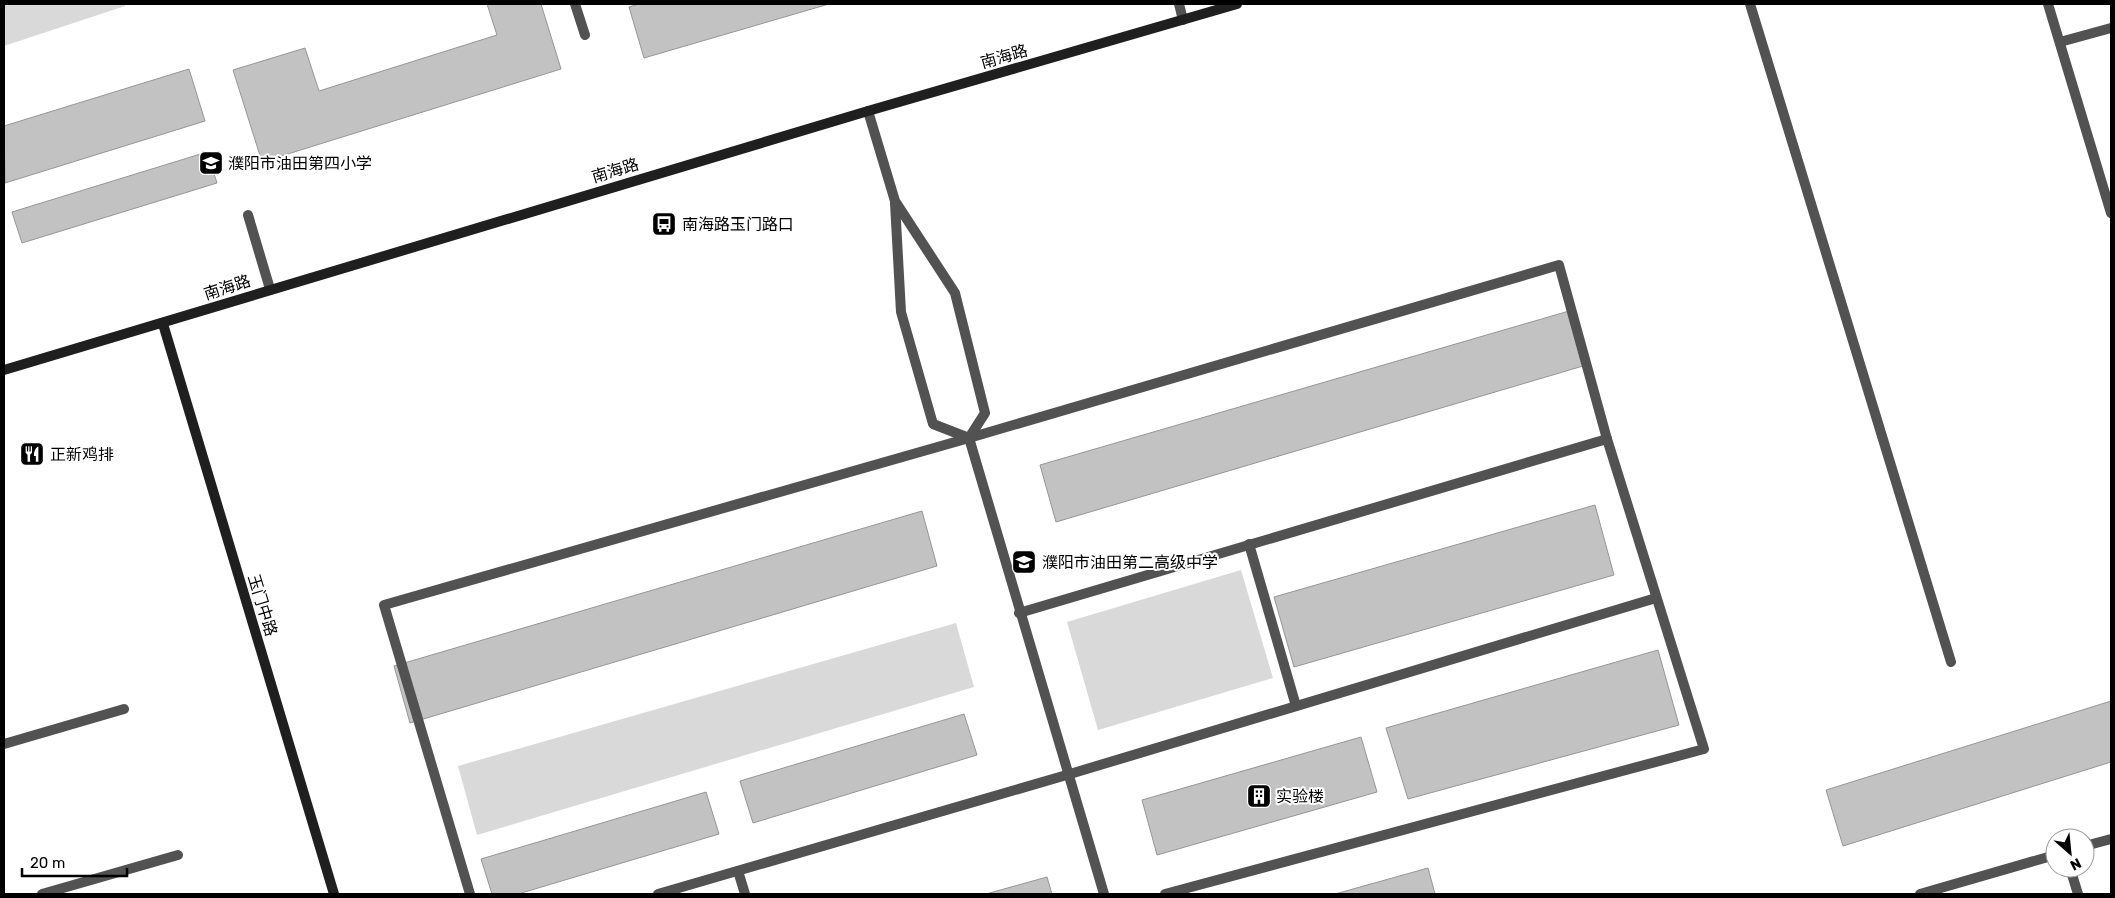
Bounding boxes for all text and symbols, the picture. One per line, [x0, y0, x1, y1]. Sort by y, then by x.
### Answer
street label: 南海路 [978, 41, 1030, 72]
school or university icon: 濮阳市油田第四小学 [198, 150, 224, 176]
place label: 濮阳市油田第四小学 [228, 154, 372, 173]
street label: 南海路 [589, 154, 641, 187]
bus stop icon: 南海路玉门路口 [651, 211, 677, 237]
place label: 南海路玉门路口 [682, 215, 794, 234]
street label: 南海路 [201, 271, 253, 304]
restaurant icon: 正新鸡排 [19, 441, 45, 467]
place label: 正新鸡排 [50, 445, 114, 464]
school or university icon: 濮阳市油田第二高级中学 [1011, 549, 1037, 575]
place label: 濮阳市油田第二高级中学 [1042, 553, 1218, 572]
street label: 玉门中路 [244, 572, 281, 639]
building icon: 实验楼 [1246, 783, 1272, 809]
place label: 实验楼 [1276, 787, 1324, 806]
north arrow [2045, 828, 2095, 878]
scale bar [22, 846, 128, 878]
text: 20 m [30, 854, 65, 872]
text: N [2067, 854, 2084, 874]

